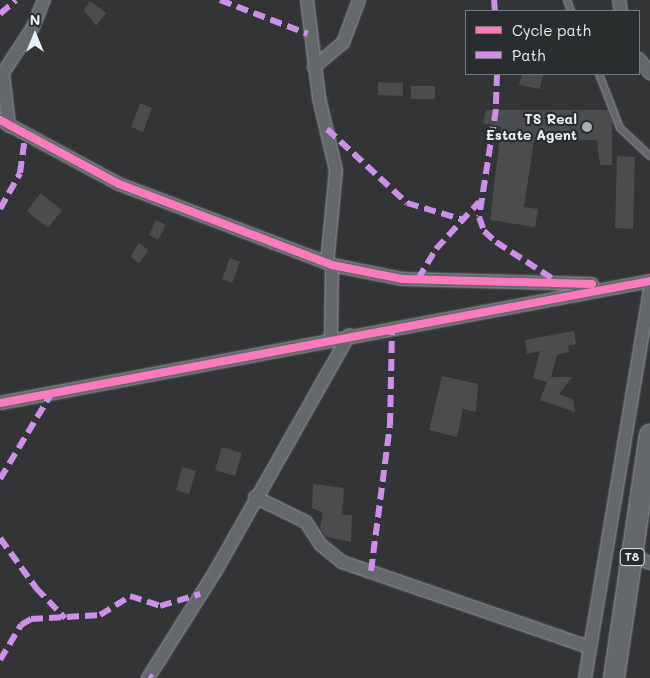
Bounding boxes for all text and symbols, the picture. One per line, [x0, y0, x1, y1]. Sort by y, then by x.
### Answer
north arrow [10, 10, 60, 60]
text: N [30, 10, 40, 29]
legend [465, 10, 640, 75]
text: Cycle path [512, 20, 591, 40]
text: Path [512, 45, 546, 65]
place label: TS Real Estate Agent [486, 111, 577, 144]
marker: TS Real Estate Agent [581, 121, 593, 133]
road number: T8 [620, 548, 644, 566]

